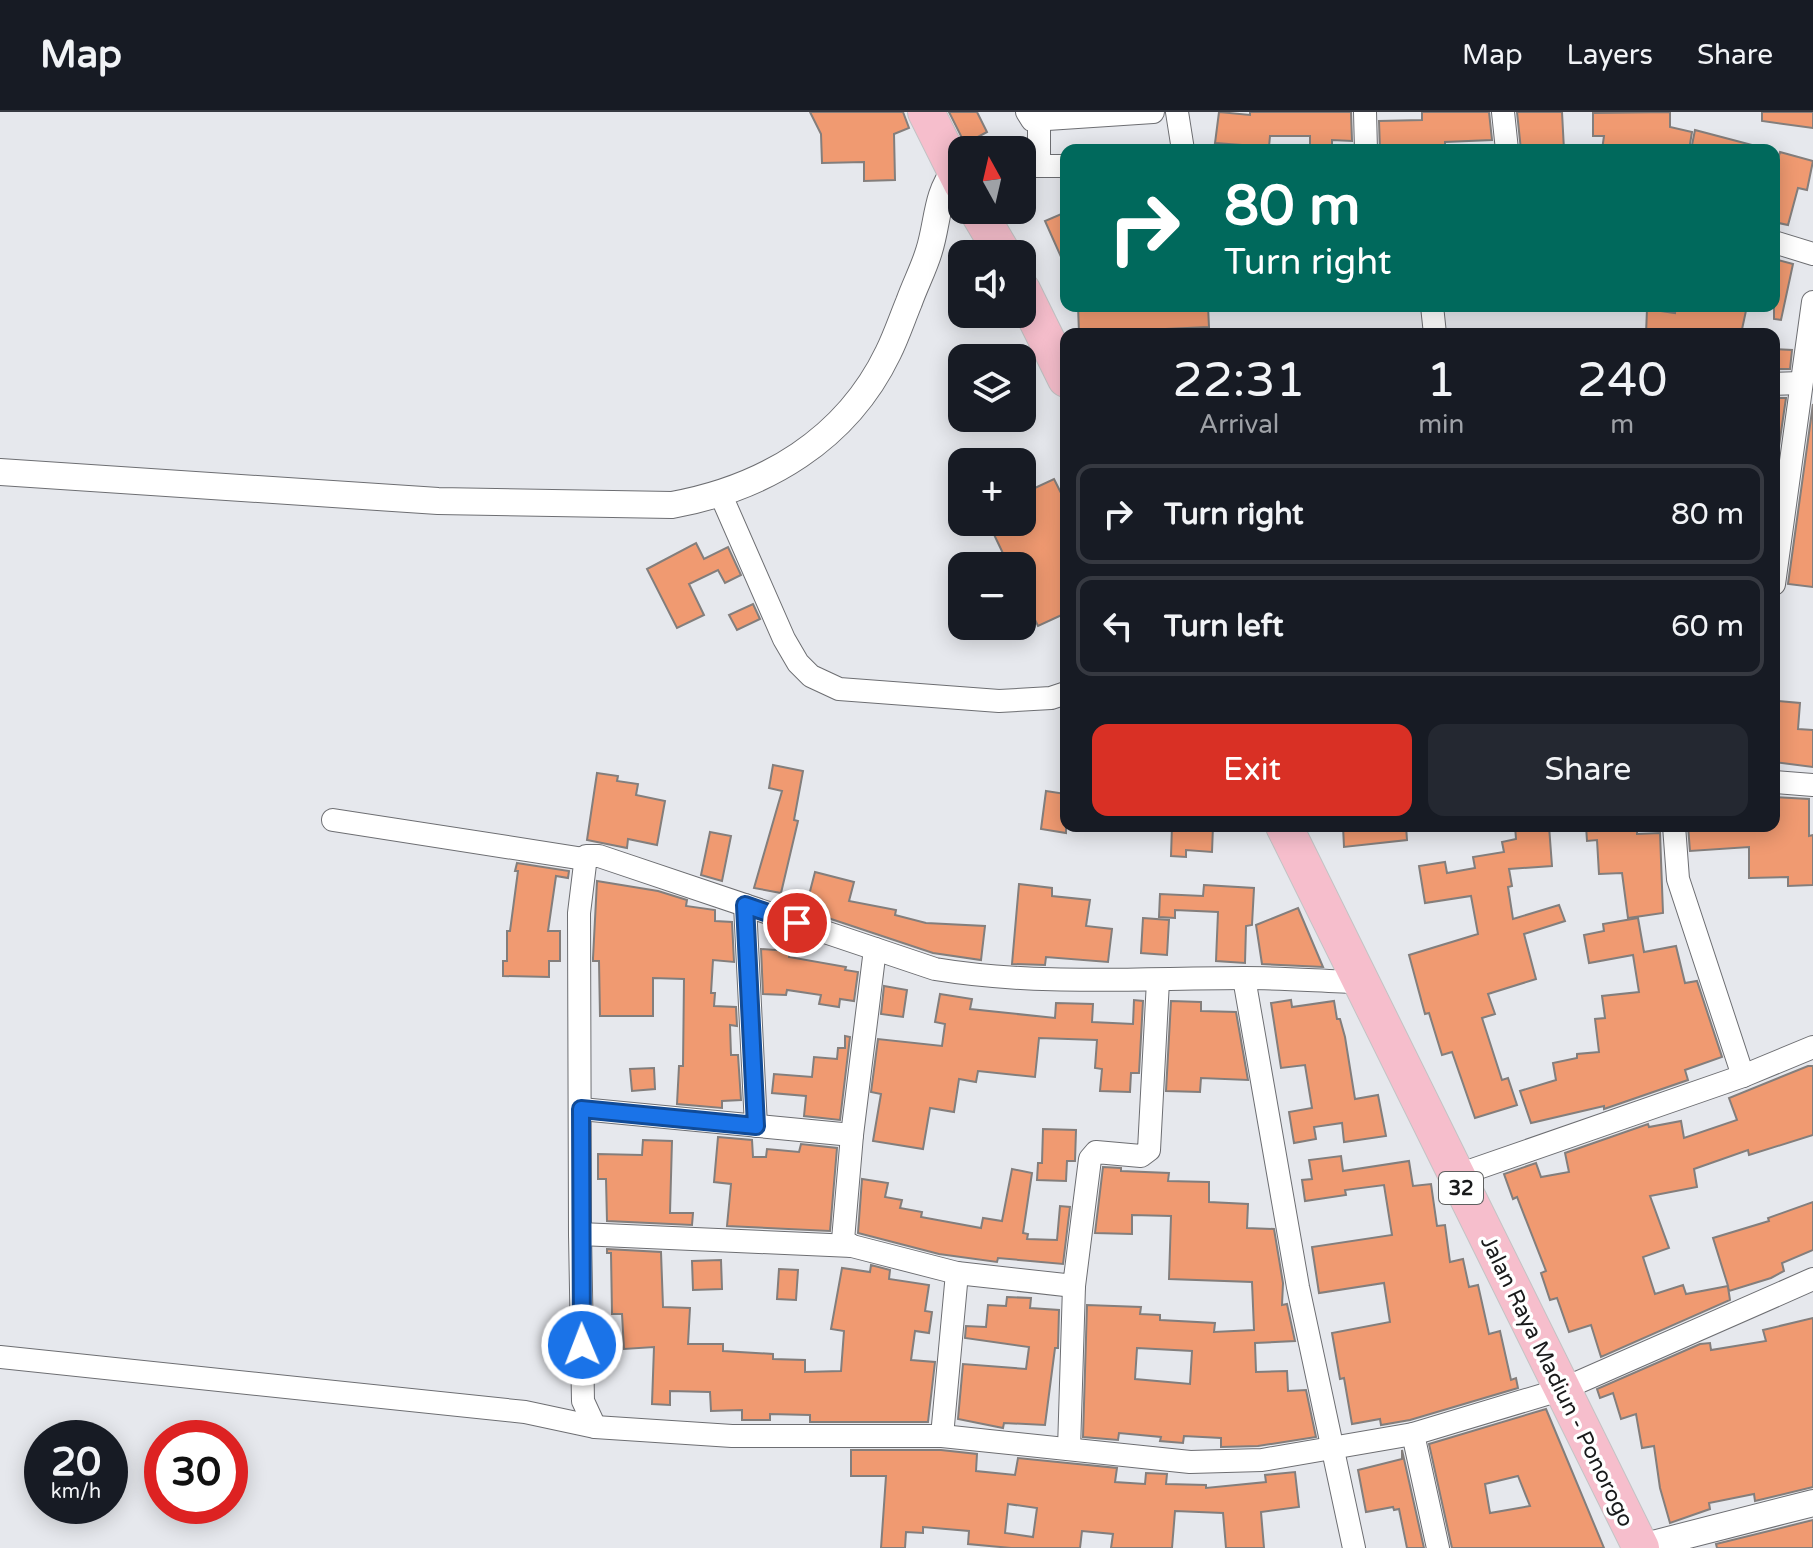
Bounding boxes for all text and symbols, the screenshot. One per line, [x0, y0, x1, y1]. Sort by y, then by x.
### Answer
text: Map [40, 32, 122, 78]
text: Map [1462, 38, 1523, 72]
text: Layers [1567, 38, 1653, 72]
text: Share [1697, 38, 1773, 72]
north arrow [948, 136, 1036, 224]
map controls [948, 136, 1036, 640]
text: 80 m [1224, 173, 1360, 240]
icon: right [1092, 176, 1196, 280]
button: sound [948, 240, 1036, 328]
text: Turn right [1224, 241, 1391, 284]
button: layers [948, 344, 1036, 432]
text: 22:31 [1173, 352, 1306, 410]
text: 1 [1426, 352, 1456, 410]
text: 240 [1577, 352, 1667, 410]
text: Arrival [1199, 409, 1279, 440]
text: min [1418, 409, 1464, 440]
text: m [1610, 409, 1634, 440]
button: + [948, 448, 1036, 536]
icon: right [1096, 492, 1140, 536]
text: Turn right [1164, 496, 1304, 533]
text: 80 m [1671, 496, 1744, 533]
button: − [948, 552, 1036, 640]
icon: left [1096, 604, 1140, 648]
text: Turn left [1164, 608, 1283, 645]
text: 60 m [1671, 608, 1744, 645]
button: Exit [1092, 724, 1412, 816]
button: Share [1428, 724, 1748, 816]
pin [763, 889, 831, 957]
icon: arrive [775, 901, 819, 945]
road number: 32 [1439, 1172, 1483, 1204]
street label: Jalan Raya Madiun - Ponorogo [1475, 1232, 1639, 1531]
position arrow [540, 1303, 624, 1387]
speed limit sign: 30 [144, 1420, 248, 1524]
text: 20 [51, 1438, 101, 1486]
text: km/h [51, 1480, 101, 1504]

